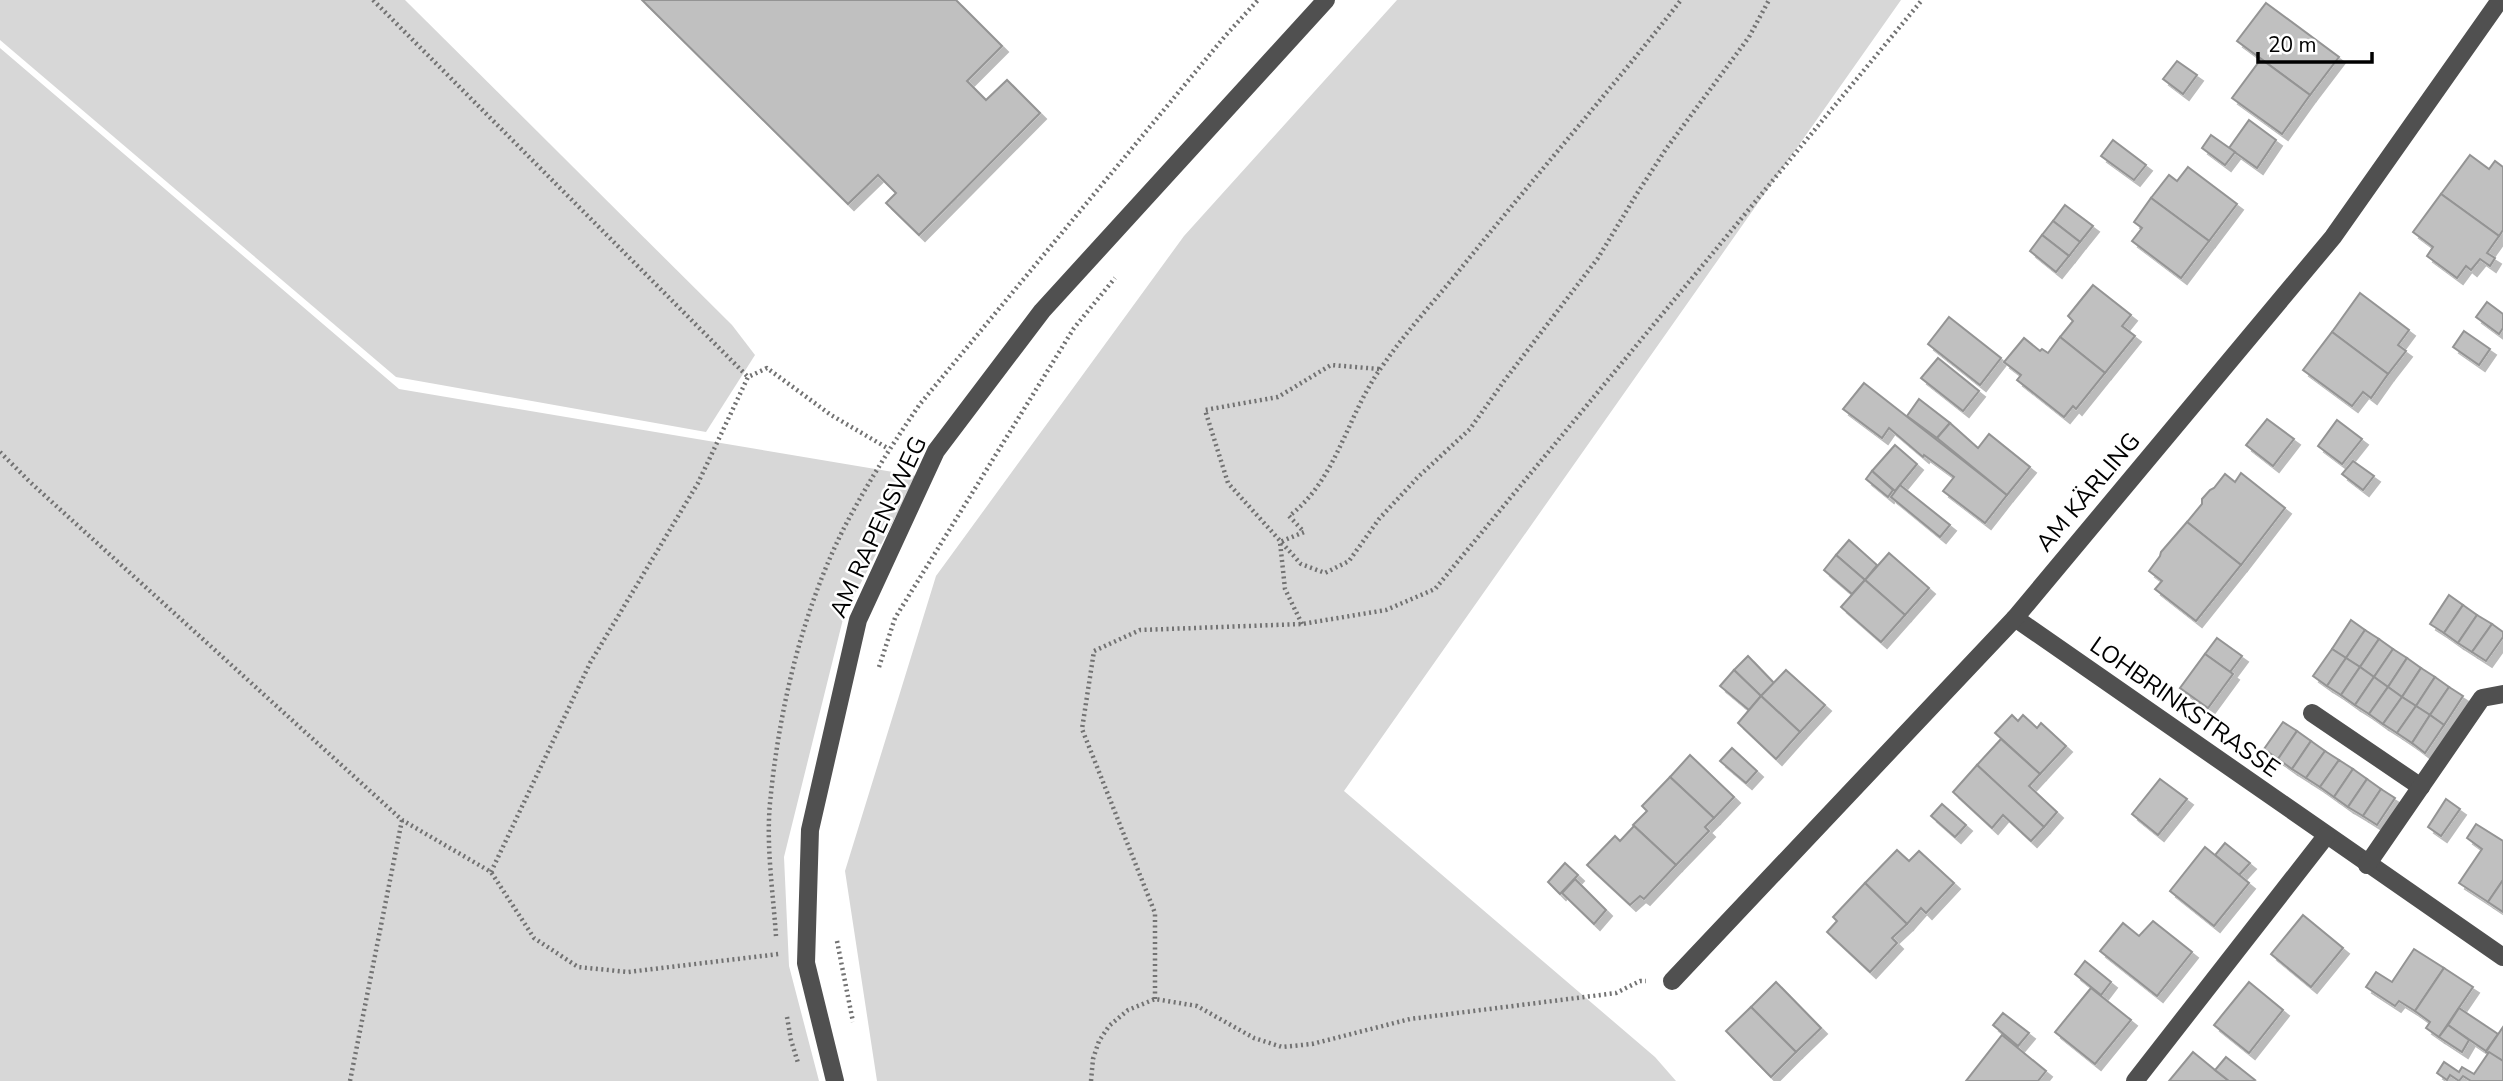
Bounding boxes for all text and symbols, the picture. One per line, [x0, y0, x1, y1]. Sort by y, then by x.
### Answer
scale bar [2258, 21, 2372, 65]
text: 20 m [2268, 31, 2317, 59]
street label: AM KÄRLING [2029, 426, 2147, 558]
street label: AM RAPENSWEG [822, 431, 934, 623]
street label: LOHBRINKSTRASSE [2084, 629, 2286, 785]

